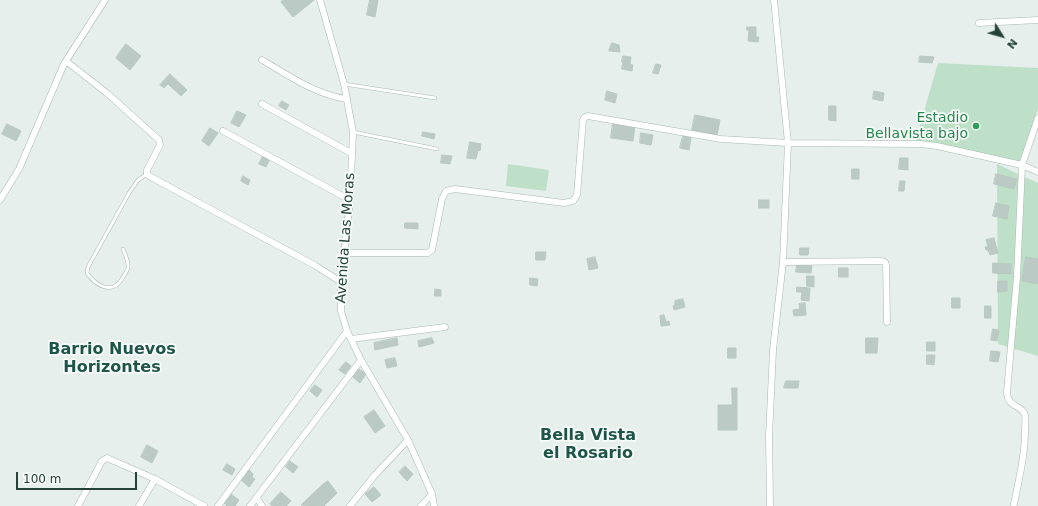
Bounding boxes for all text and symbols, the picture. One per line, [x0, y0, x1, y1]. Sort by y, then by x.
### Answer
north arrow [982, 16, 1022, 56]
text: N [1004, 36, 1020, 51]
place label: Estadio Bellavista bajo [866, 110, 968, 142]
marker: Estadio Bellavista bajo [971, 121, 981, 131]
street label: Avenida Las Moras [333, 172, 359, 304]
district label: Barrio Nuevos Horizontes [48, 340, 176, 378]
district label: Bella Vista el Rosario [540, 426, 636, 464]
scale bar [18, 464, 139, 490]
text: 100 m [23, 472, 61, 486]

